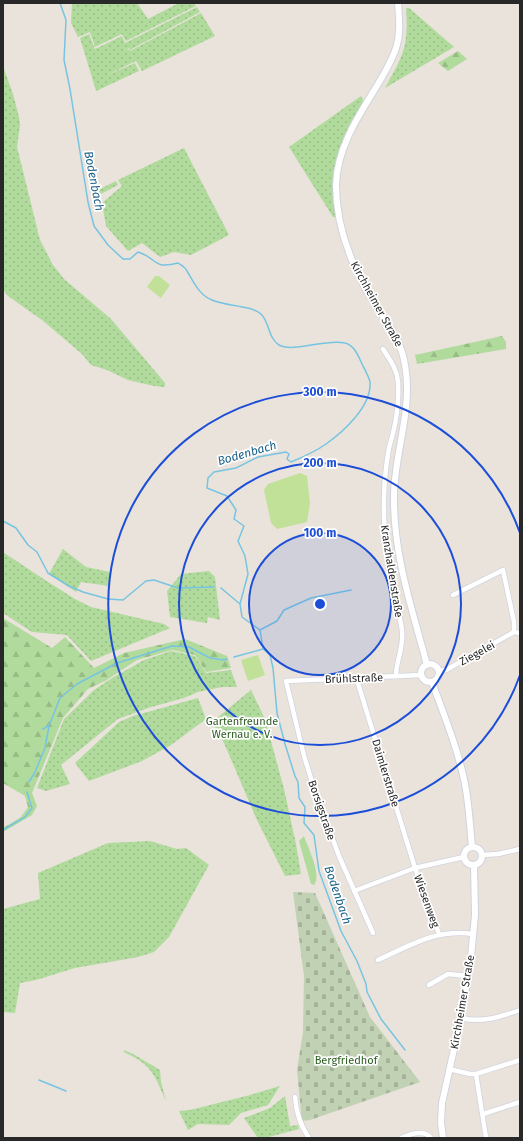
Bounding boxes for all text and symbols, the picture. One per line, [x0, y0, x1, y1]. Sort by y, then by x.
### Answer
water label: Bodenbach [81, 150, 107, 212]
street label: Kirchheimer Straße [348, 259, 405, 349]
text: 300 m [302, 385, 337, 399]
water label: Bodenbach [216, 438, 278, 468]
text: 200 m [303, 456, 337, 470]
street label: Kranzhaldenstraße [378, 524, 405, 618]
text: 100 m [304, 526, 336, 540]
centre of rings [313, 597, 327, 611]
street label: Ziegelei [457, 638, 497, 668]
street label: Brühlstraße [325, 671, 383, 686]
park label: Gartenfreunde Wernau e. V. [206, 715, 278, 741]
street label: Daimlerstraße [369, 738, 402, 809]
street label: Borsigstraße [305, 778, 338, 842]
water label: Bodenbach [321, 864, 355, 926]
street label: Wiesenweg [411, 873, 442, 930]
street label: Kirchheimer Straße [448, 954, 477, 1050]
park label: Bergfriedhof [315, 1054, 379, 1067]

